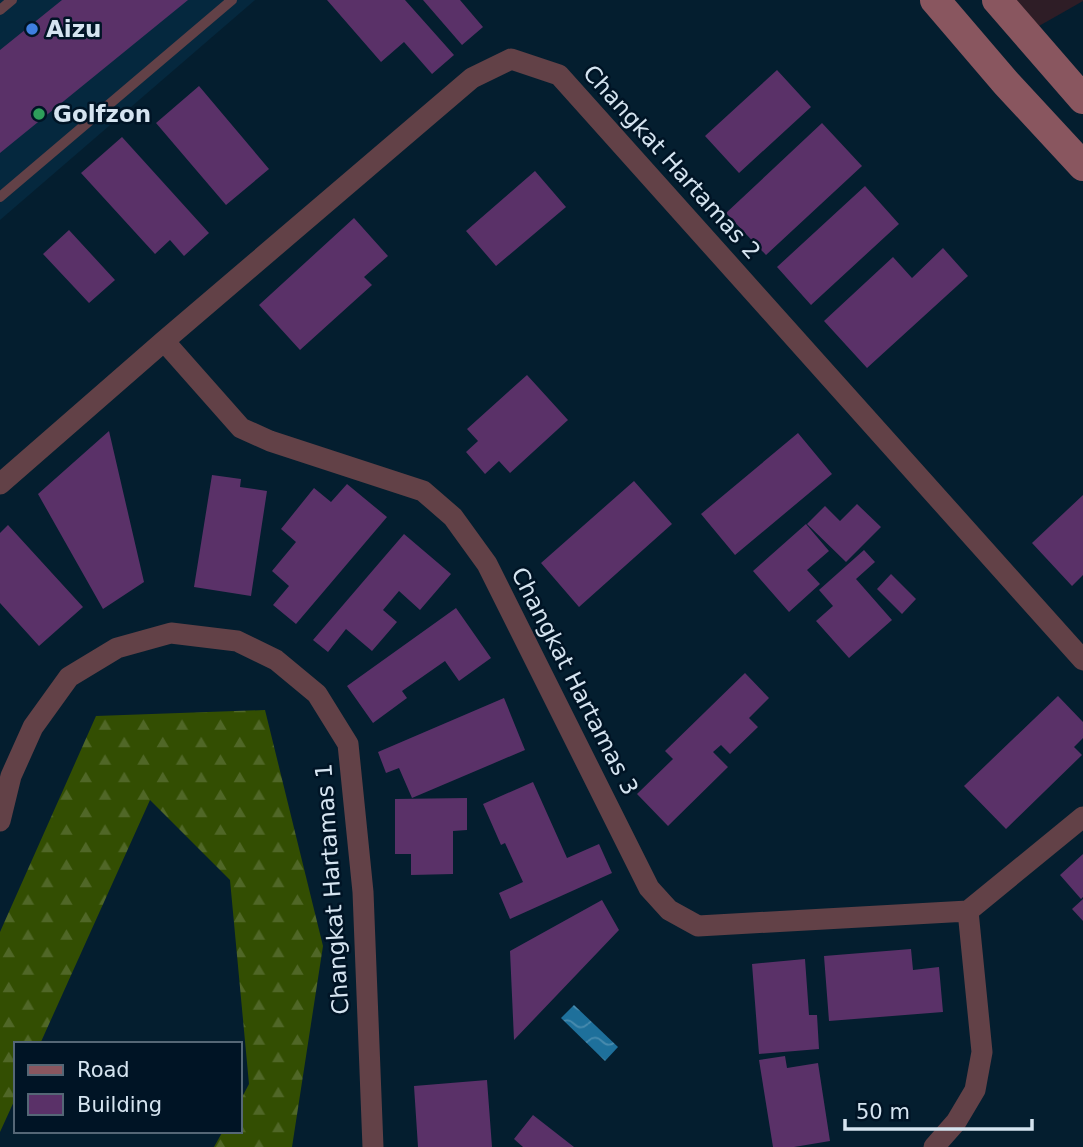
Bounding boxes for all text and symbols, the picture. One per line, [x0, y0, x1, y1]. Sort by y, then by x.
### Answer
place label: Aizu [46, 16, 101, 42]
marker: Aizu [24, 21, 40, 37]
street label: Changkat Hartamas 2 [578, 60, 766, 264]
place label: Golfzon [53, 101, 151, 127]
marker: Golfzon [31, 106, 47, 122]
street label: Changkat Hartamas 3 [506, 563, 644, 799]
street label: Changkat Hartamas 1 [310, 763, 354, 1015]
legend [14, 1042, 242, 1133]
text: Road [77, 1058, 130, 1082]
scale bar [845, 1088, 1032, 1132]
text: Building [77, 1093, 162, 1117]
text: 50 m [856, 1100, 910, 1124]

